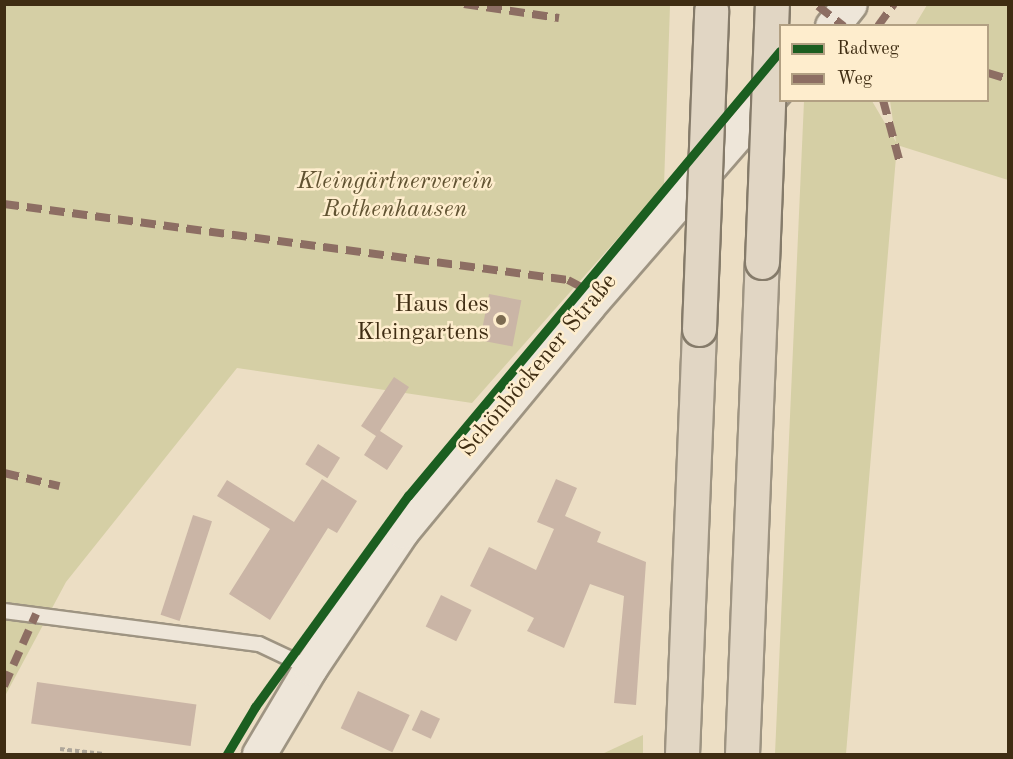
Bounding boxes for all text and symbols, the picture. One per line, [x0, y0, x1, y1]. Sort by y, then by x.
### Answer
legend [779, 24, 989, 102]
text: Radweg [837, 40, 899, 58]
text: Weg [837, 70, 873, 88]
park label: Kleingärtnerverein Rothenhausen [297, 169, 493, 225]
street label: Schönböckener Straße [454, 268, 624, 464]
place label: Haus des Kleingartens [356, 292, 489, 348]
marker: Haus des Kleingartens [494, 313, 508, 327]

